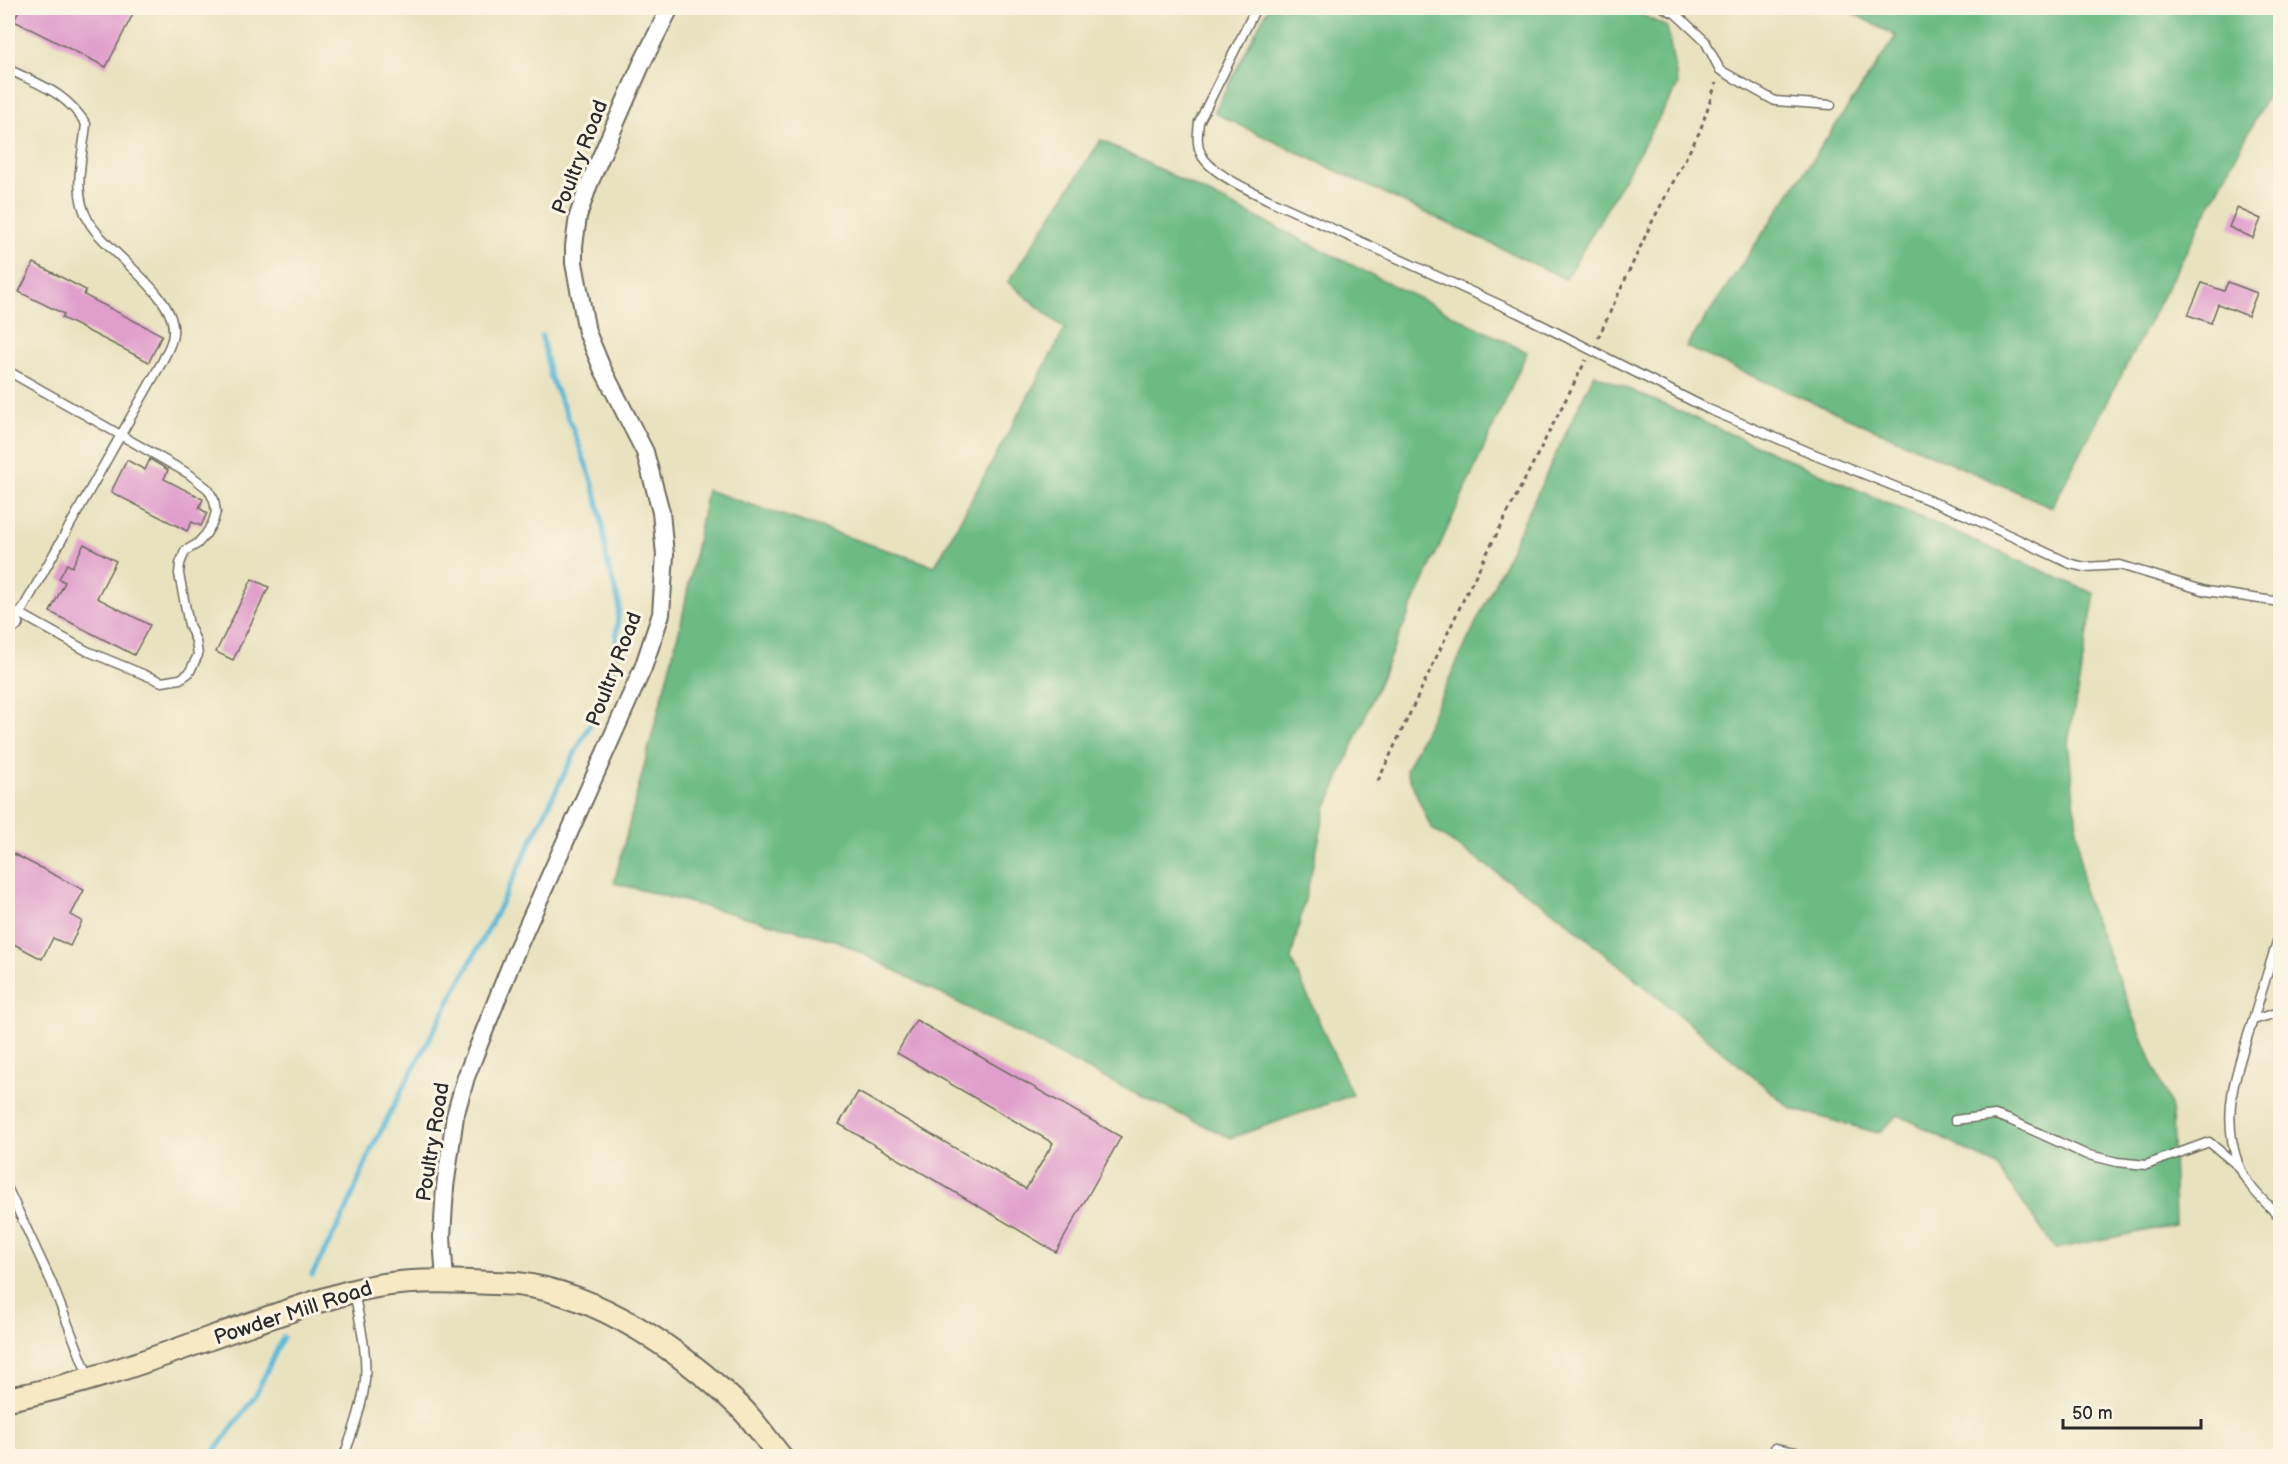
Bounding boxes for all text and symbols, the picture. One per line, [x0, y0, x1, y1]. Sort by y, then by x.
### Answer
street label: Poultry Road [547, 96, 613, 218]
street label: Poultry Road [581, 608, 647, 730]
street label: Poultry Road [411, 1081, 455, 1203]
street label: Powder Mill Road [211, 1276, 375, 1350]
scale bar [2063, 1392, 2201, 1430]
text: 50 m [2072, 1403, 2113, 1424]

